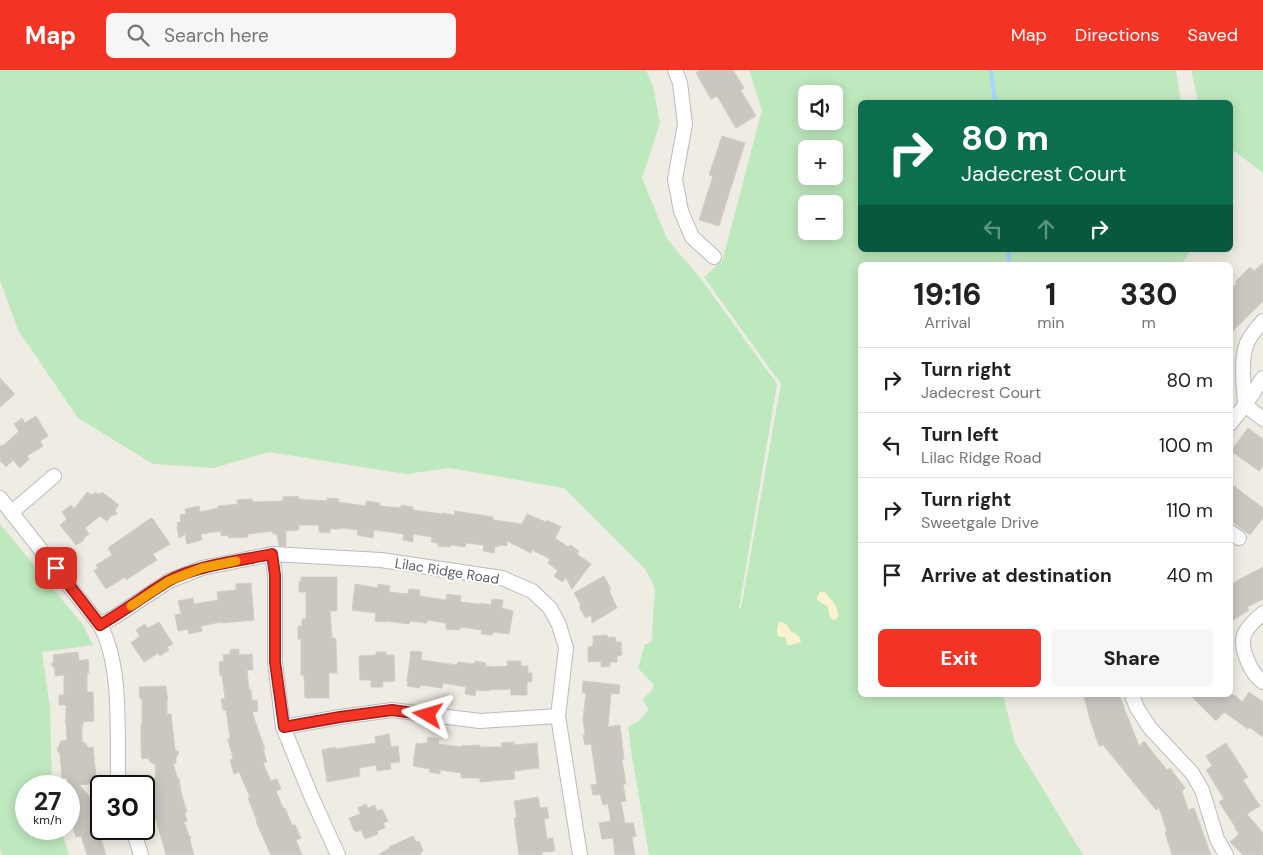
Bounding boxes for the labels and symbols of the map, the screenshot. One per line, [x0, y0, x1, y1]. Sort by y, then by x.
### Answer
pin [35, 547, 77, 589]
street label: Lilac Ridge Road [394, 554, 500, 588]
position arrow [401, 688, 453, 740]
speed limit sign: 30 [90, 775, 155, 840]

